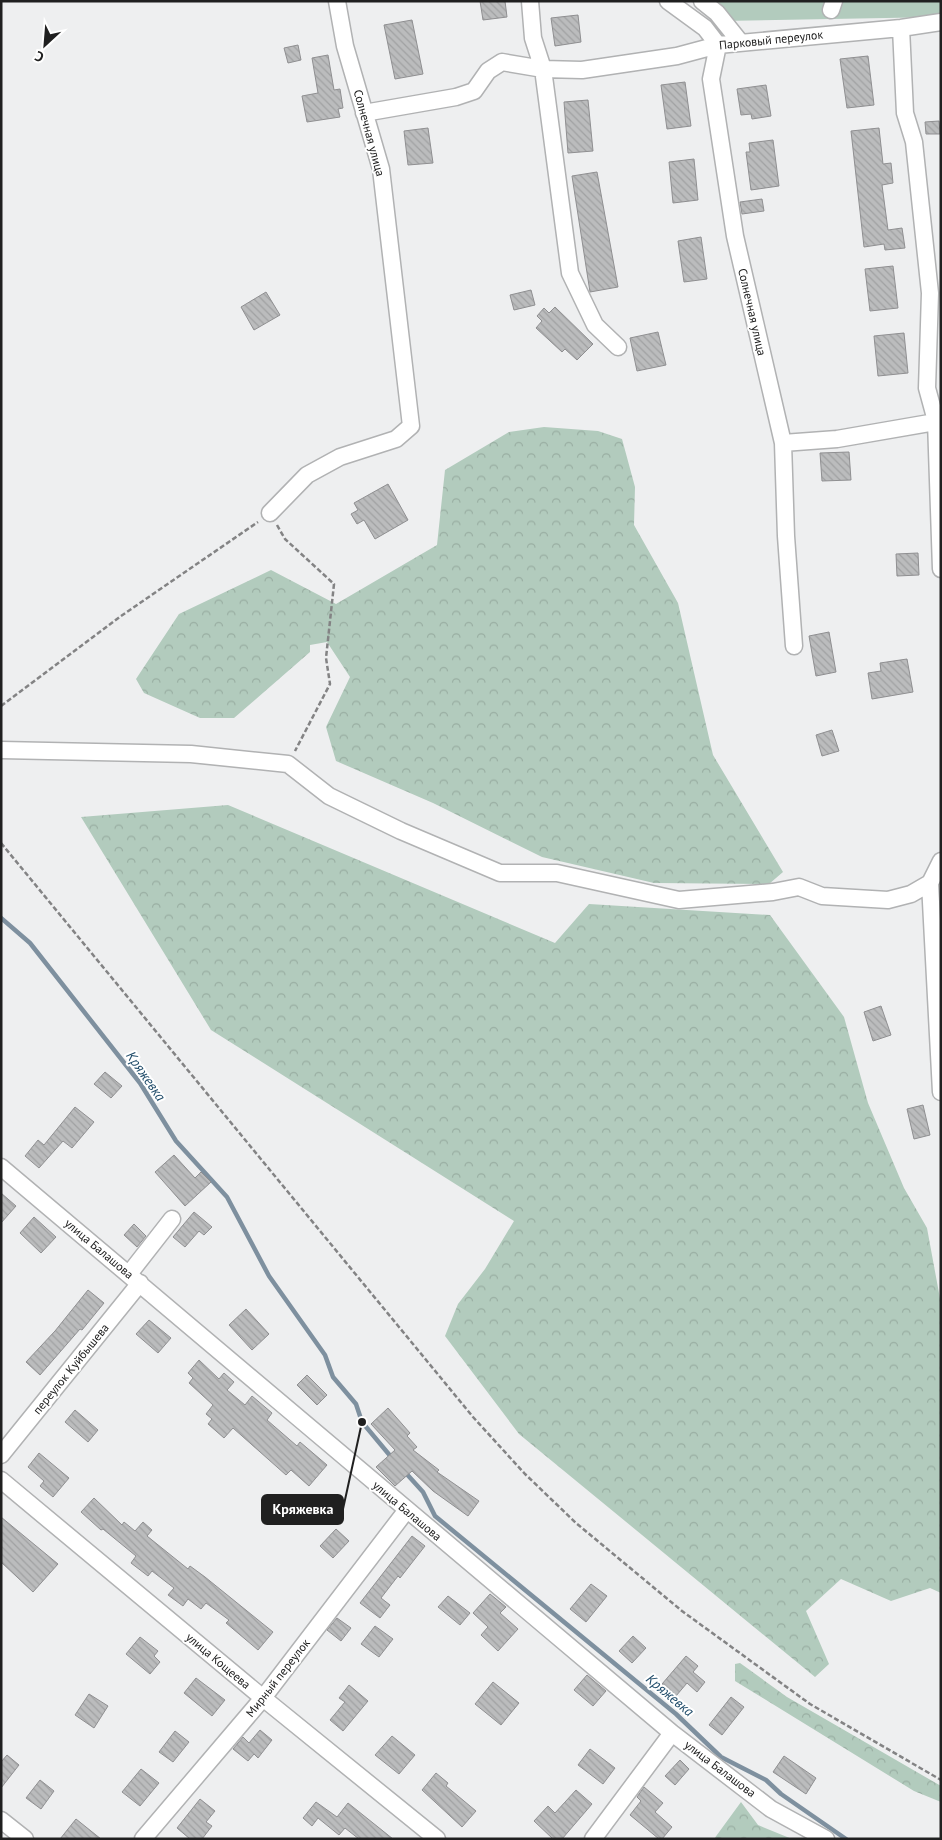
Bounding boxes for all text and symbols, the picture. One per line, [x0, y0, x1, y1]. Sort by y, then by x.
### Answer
north arrow [20, 20, 70, 70]
street label: Парковый переулок [718, 27, 824, 52]
text: С [32, 47, 47, 66]
street label: Солнечная улица [351, 88, 388, 178]
street label: Солнечная улица [735, 267, 770, 357]
water label: Кряжевка [122, 1047, 170, 1105]
street label: улица Балашова [62, 1215, 137, 1282]
street label: переулок Куйбышева [29, 1320, 112, 1417]
street label: улица Балашова [370, 1477, 445, 1544]
callout: Кряжевка [262, 1495, 343, 1524]
text: Кряжевка [273, 1500, 333, 1518]
street label: улица Кощеева [183, 1629, 254, 1692]
street label: Мирный переулок [242, 1635, 313, 1720]
water label: Кряжевка [642, 1670, 698, 1720]
street label: улица Балашова [682, 1737, 759, 1800]

